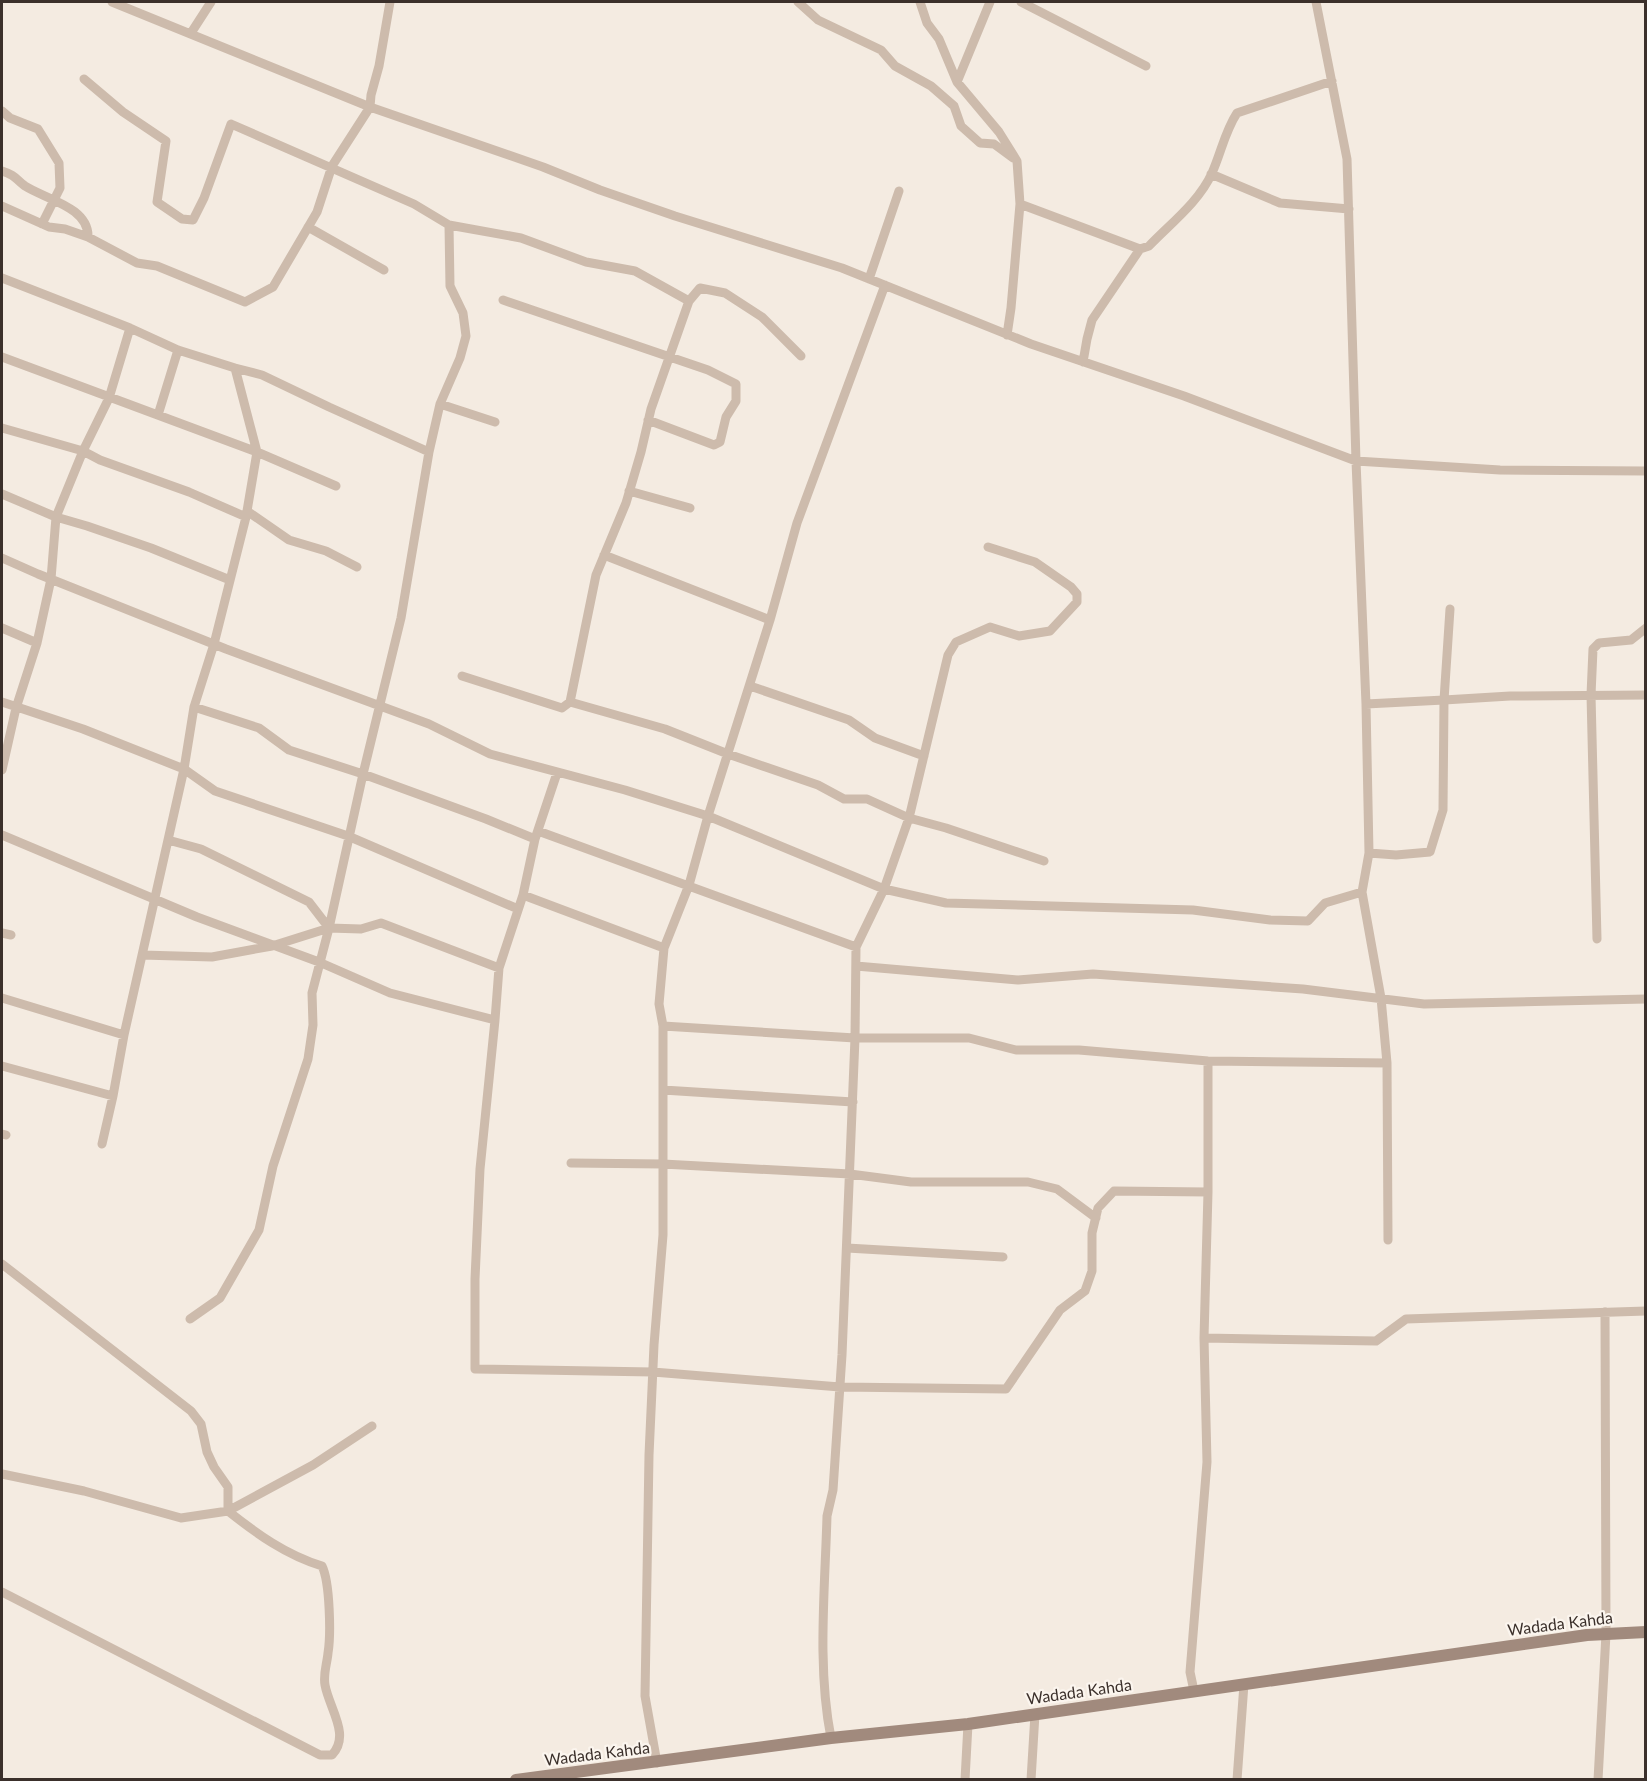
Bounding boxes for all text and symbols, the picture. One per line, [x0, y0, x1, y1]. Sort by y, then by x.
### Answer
street label: Wadada Kahda [1506, 1607, 1614, 1639]
street label: Wadada Kahda [1025, 1674, 1133, 1708]
street label: Wadada Kahda [543, 1737, 651, 1769]

